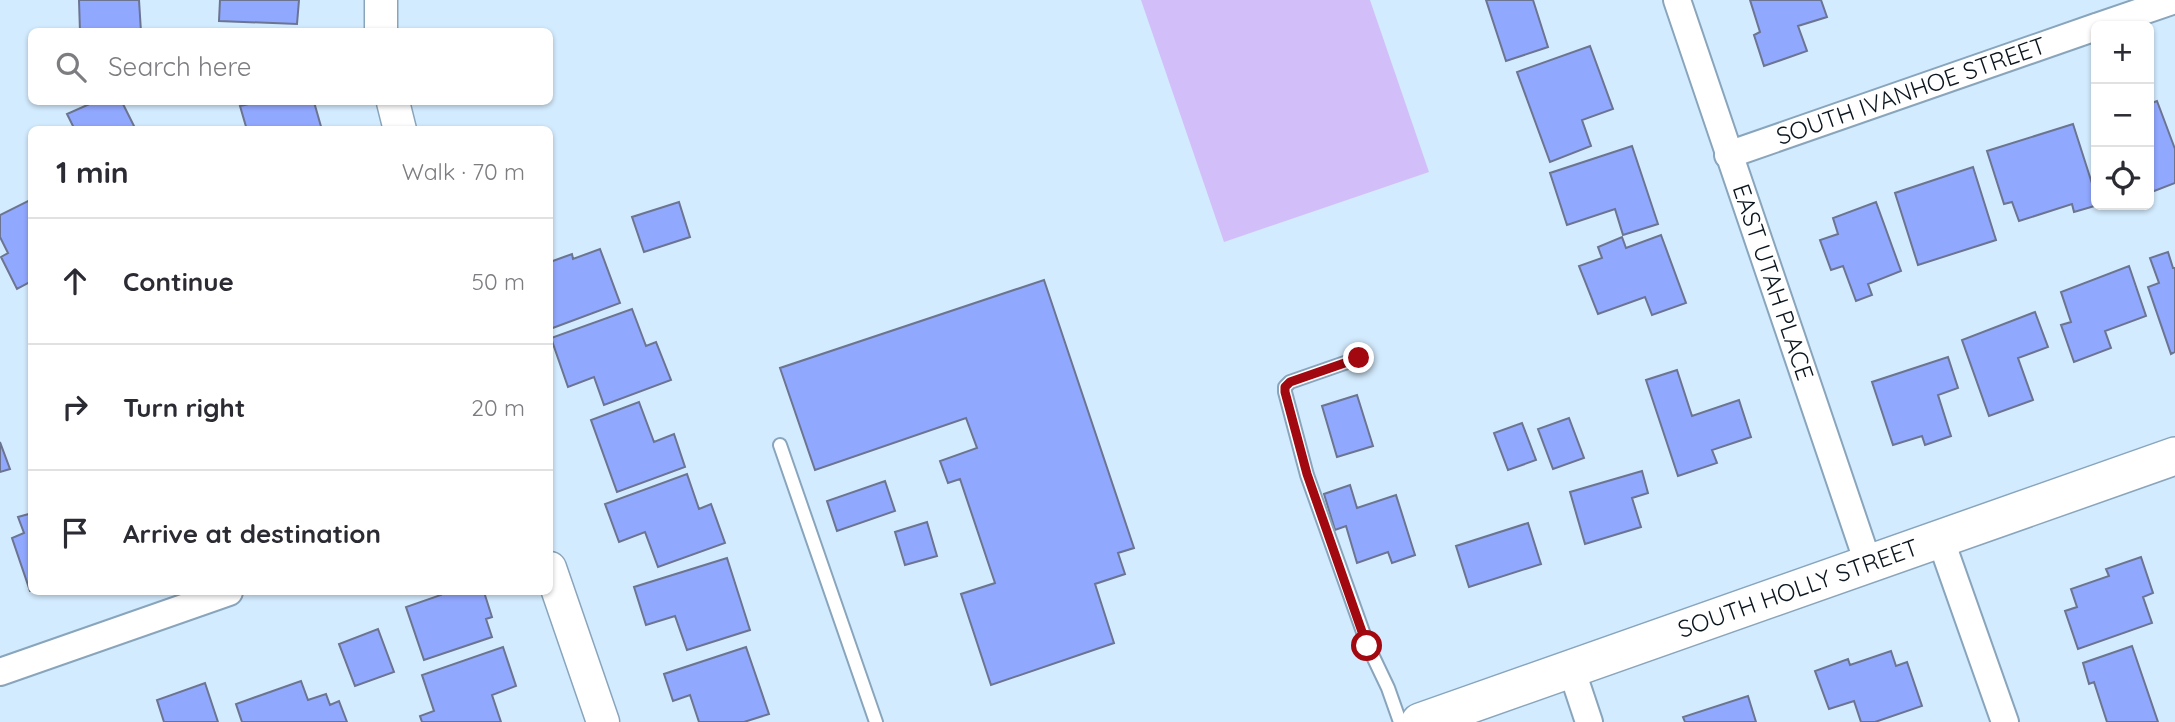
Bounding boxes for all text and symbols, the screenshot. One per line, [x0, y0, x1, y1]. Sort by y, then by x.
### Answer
map controls [2091, 21, 2154, 210]
button: + [2091, 21, 2154, 84]
search box [28, 28, 553, 105]
street label: SOUTH IVANHOE STREET [1772, 30, 2050, 151]
icon: search [52, 48, 90, 86]
text: Search here [108, 50, 252, 83]
button: − [2091, 84, 2154, 147]
button: locate [2091, 147, 2154, 210]
text: 1 min [56, 153, 129, 191]
text: Walk · 70 m [402, 157, 525, 186]
street label: EAST UTAH PLACE [1726, 180, 1821, 384]
icon: ahead [56, 262, 94, 300]
text: Continue [123, 265, 234, 298]
text: 50 m [472, 267, 525, 296]
route end [1343, 342, 1374, 373]
icon: right [56, 388, 94, 426]
text: Turn right [123, 391, 245, 424]
text: 20 m [471, 393, 525, 422]
icon: arrive [56, 514, 94, 552]
text: Arrive at destination [123, 517, 381, 550]
street label: SOUTH HOLLY STREET [1674, 532, 1922, 644]
route start [1351, 630, 1382, 661]

